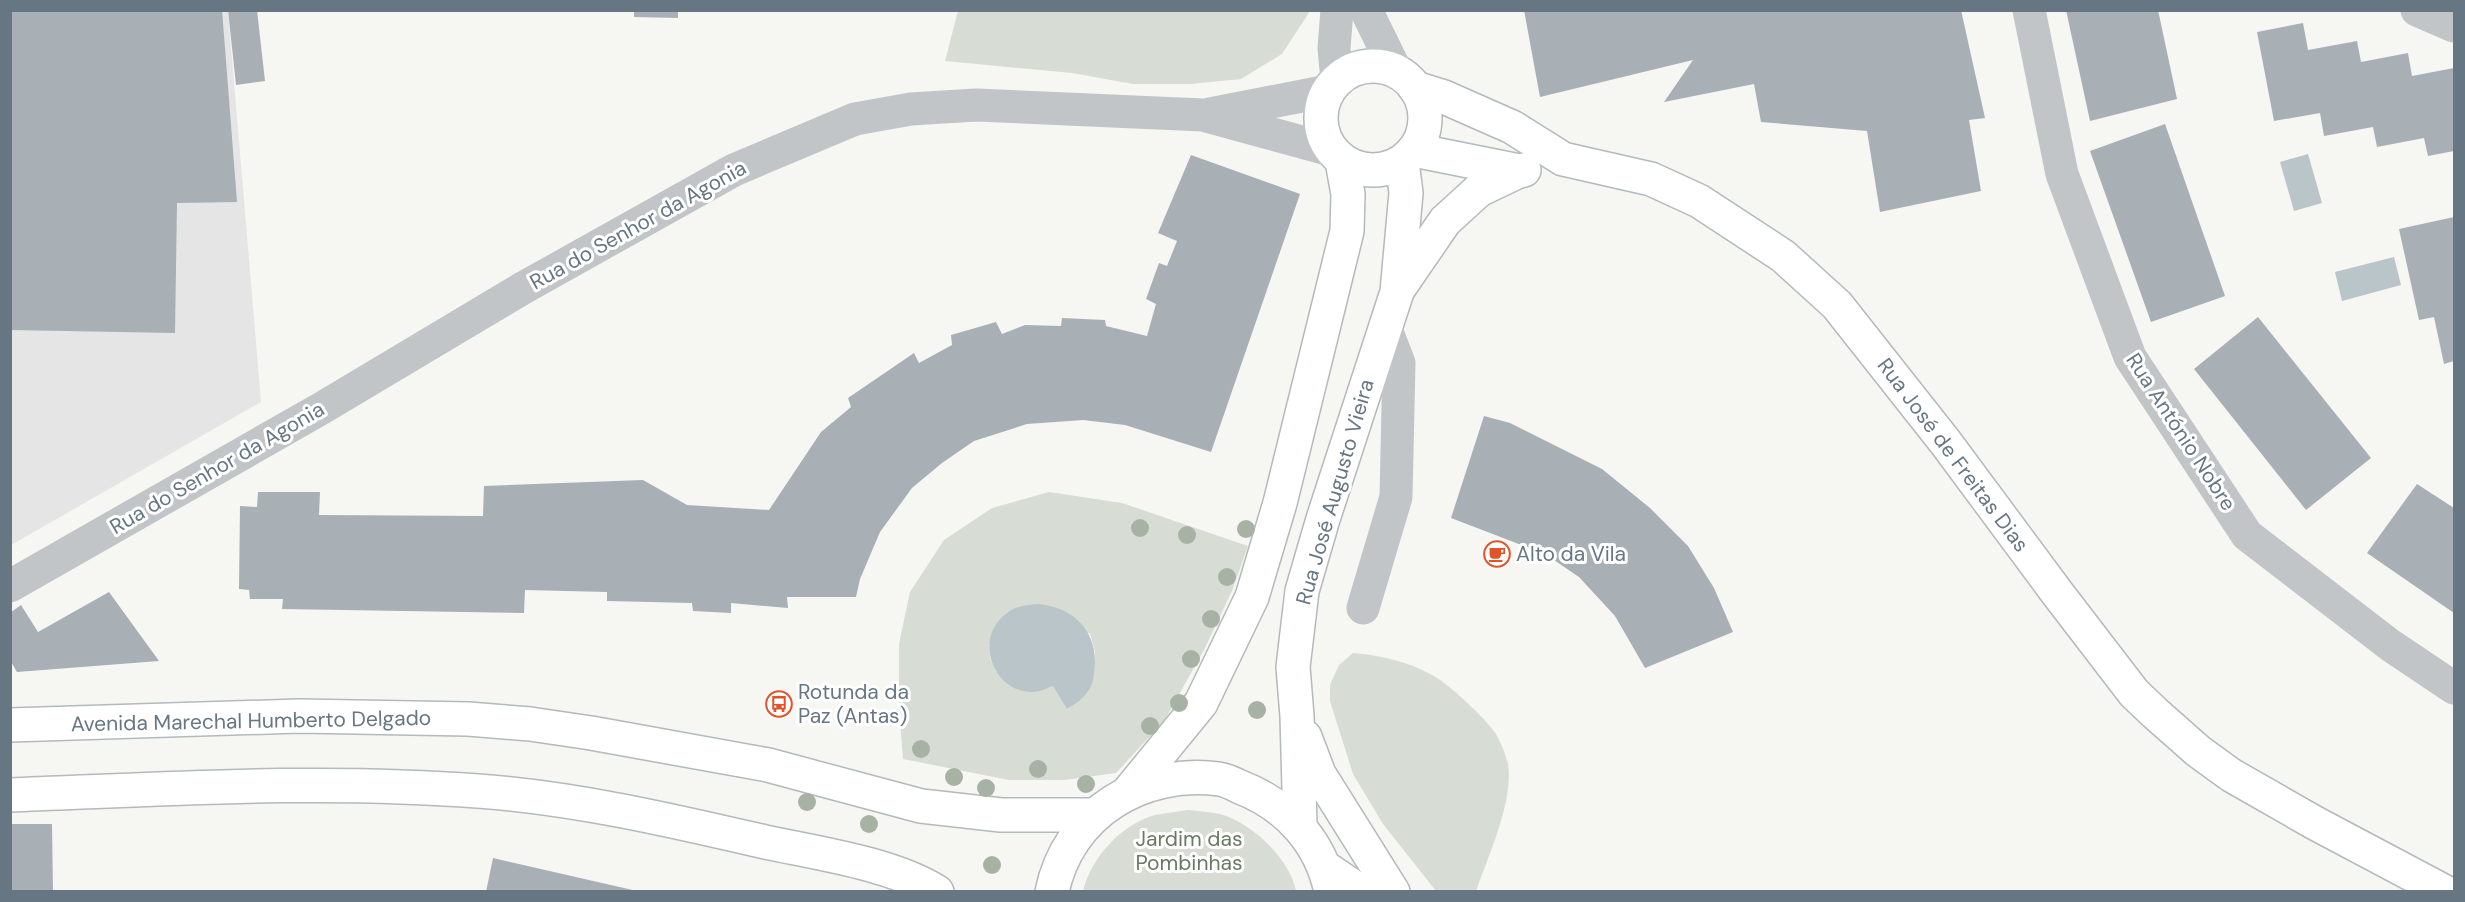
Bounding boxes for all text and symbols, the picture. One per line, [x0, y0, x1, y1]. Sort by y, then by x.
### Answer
street label: Rua do Senhor da Agonia [525, 154, 751, 296]
street label: Rua António Nobre [2120, 348, 2242, 516]
street label: Rua José de Freitas Dias [1871, 352, 2035, 558]
street label: Rua José Augusto Vieira [1289, 376, 1381, 608]
street label: Rua do Senhor da Agonia [105, 395, 329, 541]
cafe icon: Alto da Vila [1482, 539, 1512, 569]
place label: Alto da Vila [1516, 540, 1626, 568]
place label: Rotunda da Paz (Antas) [798, 678, 909, 730]
bus stop icon: Rotunda da Paz (Antas) [764, 689, 794, 719]
street label: Avenida Marechal Humberto Delgado [71, 704, 431, 738]
park label: Jardim das Pombinhas [1135, 825, 1243, 877]

